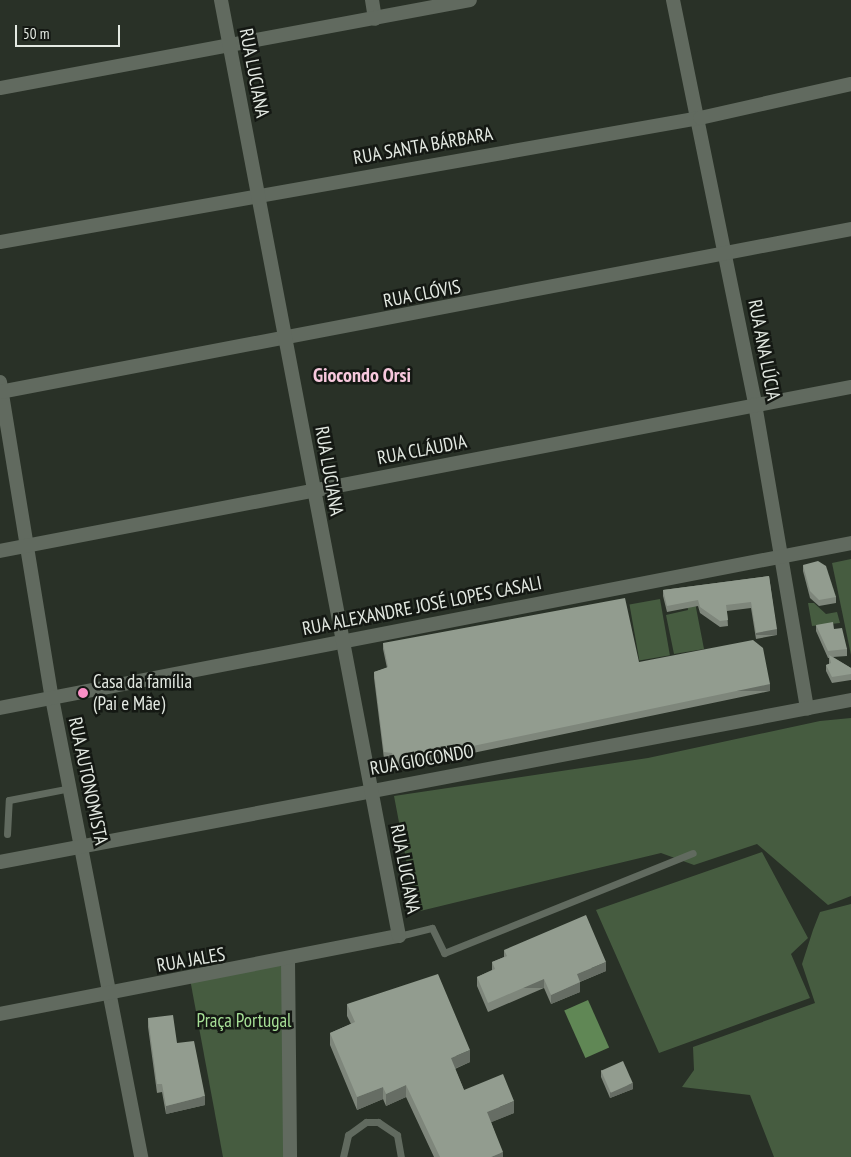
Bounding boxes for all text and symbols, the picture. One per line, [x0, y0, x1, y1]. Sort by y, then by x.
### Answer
scale bar [18, 15, 122, 47]
text: 50 m [23, 24, 49, 43]
street label: RUA LUCIANA [234, 26, 274, 120]
street label: RUA SANTA BÁRBARA [351, 122, 495, 170]
street label: RUA CLÓVIS [381, 275, 463, 313]
street label: RUA ANA LÚCIA [743, 297, 785, 403]
district label: Giocondo Orsi [313, 363, 411, 387]
street label: RUA LUCIANA [310, 424, 348, 518]
street label: RUA CLÁUDIA [375, 430, 469, 470]
street label: RUA ALEXANDRE JOSÉ LOPES CASALI [300, 571, 544, 641]
place label: Casa da família (Pai e Mãe) [93, 671, 192, 715]
marker: Casa da família (Pai e Mãe) [77, 687, 89, 699]
street label: RUA AUTONOMISTA [63, 715, 113, 847]
street label: RUA GIOCONDO [368, 740, 476, 780]
street label: RUA LUCIANA [385, 822, 425, 916]
street label: RUA JALES [155, 943, 227, 977]
park label: Praça Portugal [197, 1010, 291, 1032]

